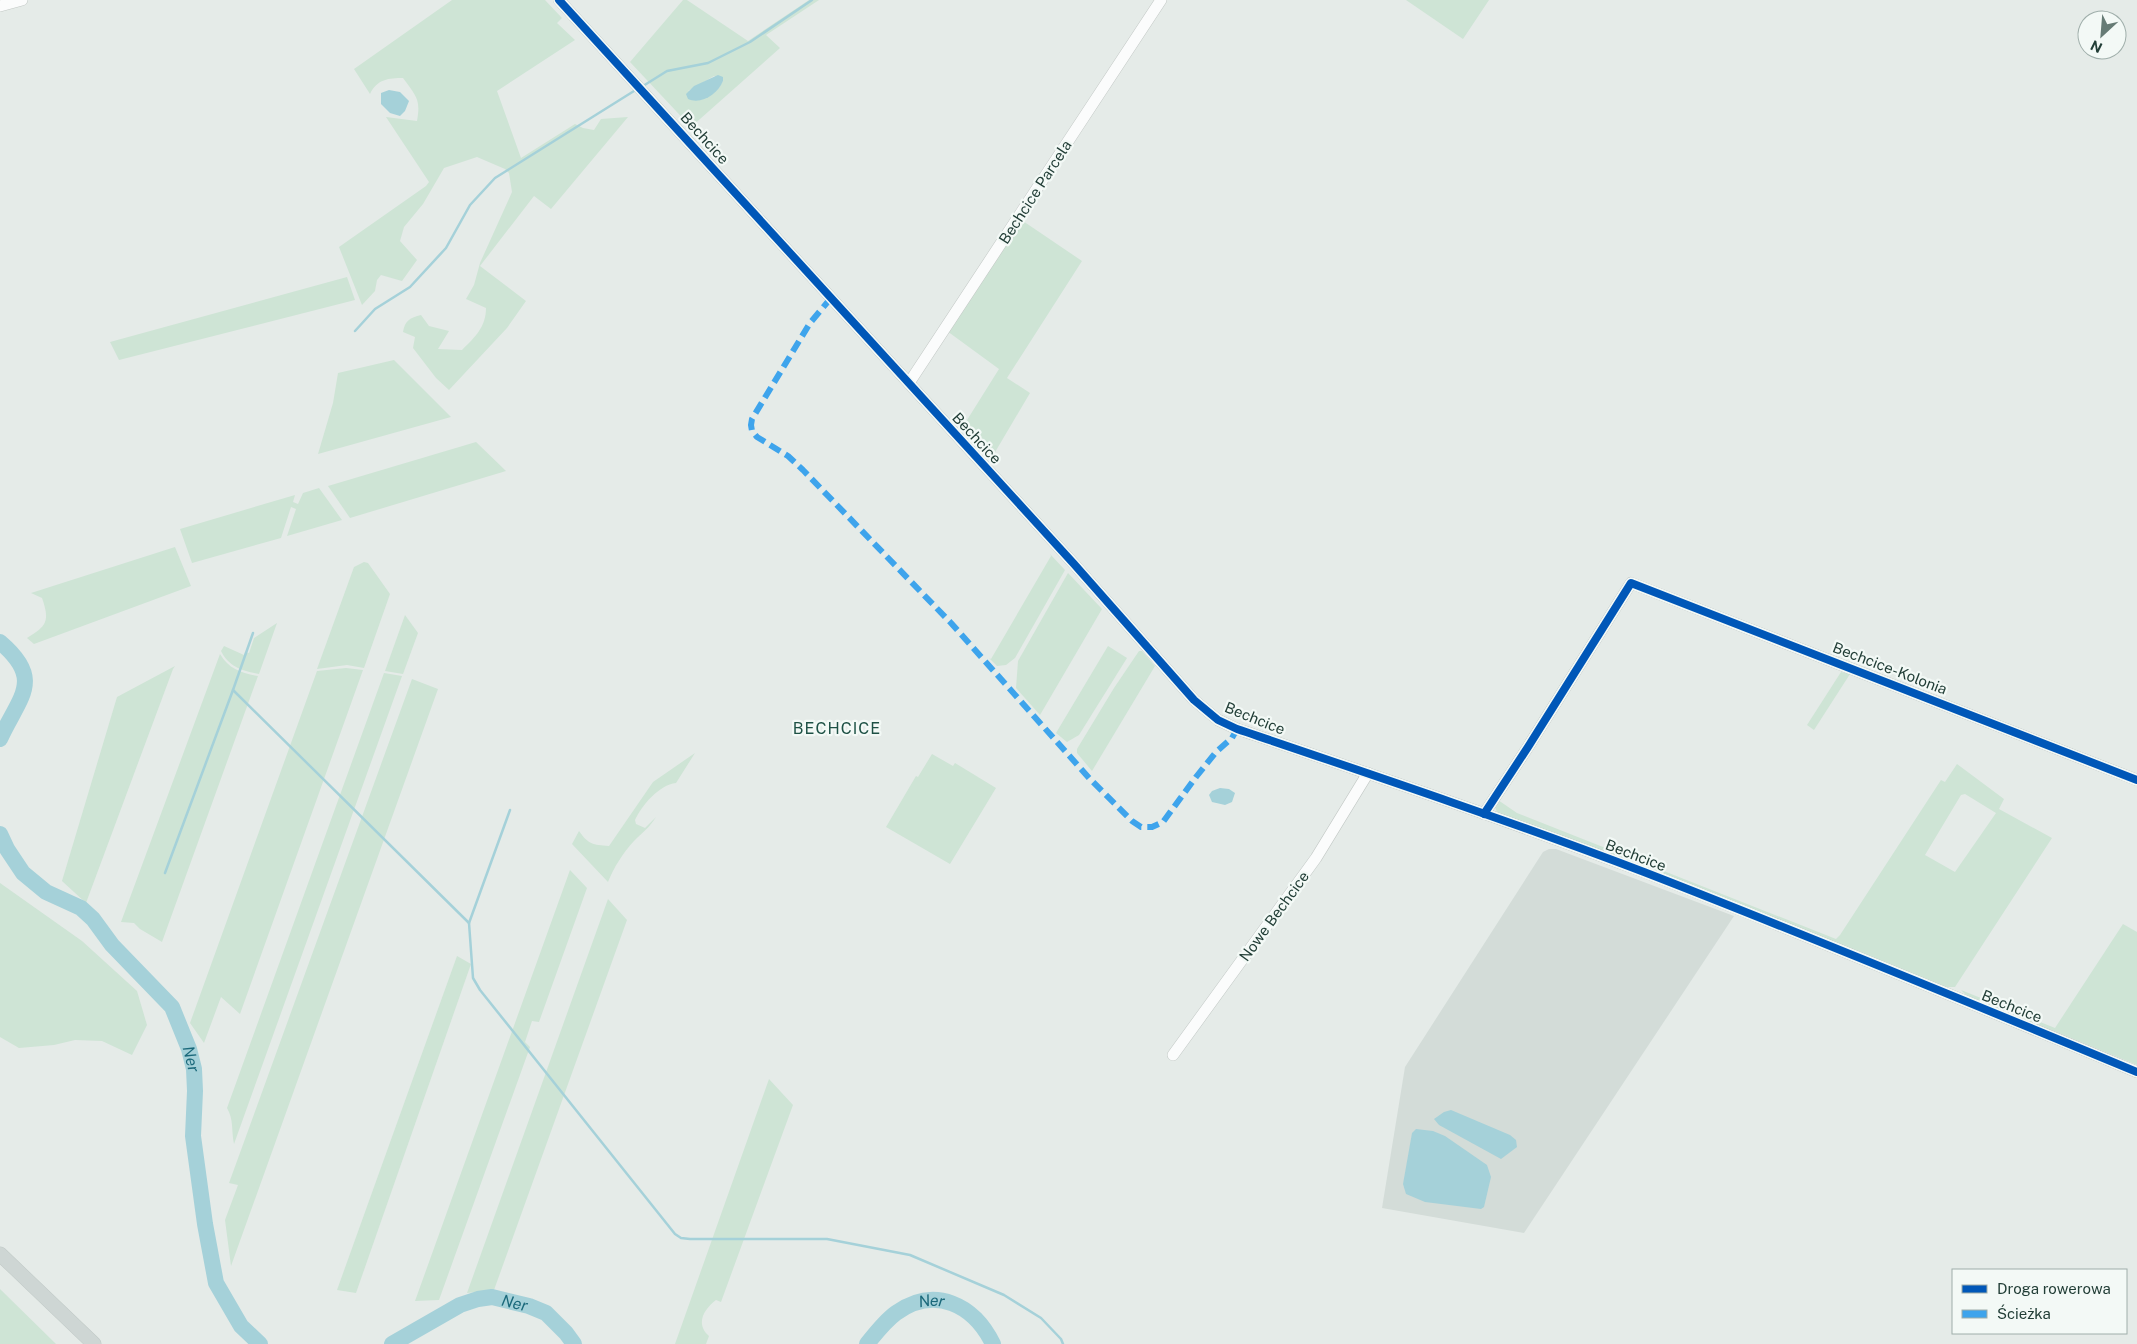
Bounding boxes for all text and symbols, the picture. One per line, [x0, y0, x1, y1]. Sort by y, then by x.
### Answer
north arrow [2077, 10, 2127, 60]
text: N [2088, 37, 2105, 56]
street label: Bechcice [677, 109, 733, 167]
street label: Bechcice Parcela [995, 137, 1075, 247]
street label: Bechcice [949, 409, 1005, 467]
street label: Bechcice-Kolonia [1830, 638, 1950, 698]
street label: Bechcice [1222, 698, 1288, 738]
district label: BECHCICE [793, 719, 881, 738]
street label: Bechcice [1603, 836, 1669, 874]
street label: Nowe Bechcice [1236, 868, 1312, 964]
street label: Bechcice [1979, 986, 2045, 1026]
water label: Ner [179, 1044, 204, 1075]
legend [1952, 1269, 2127, 1334]
text: Droga rowerowa [1997, 1280, 2111, 1297]
water label: Ner [500, 1290, 531, 1315]
water label: Ner [917, 1290, 947, 1311]
text: Ścieżka [1997, 1304, 2051, 1322]

